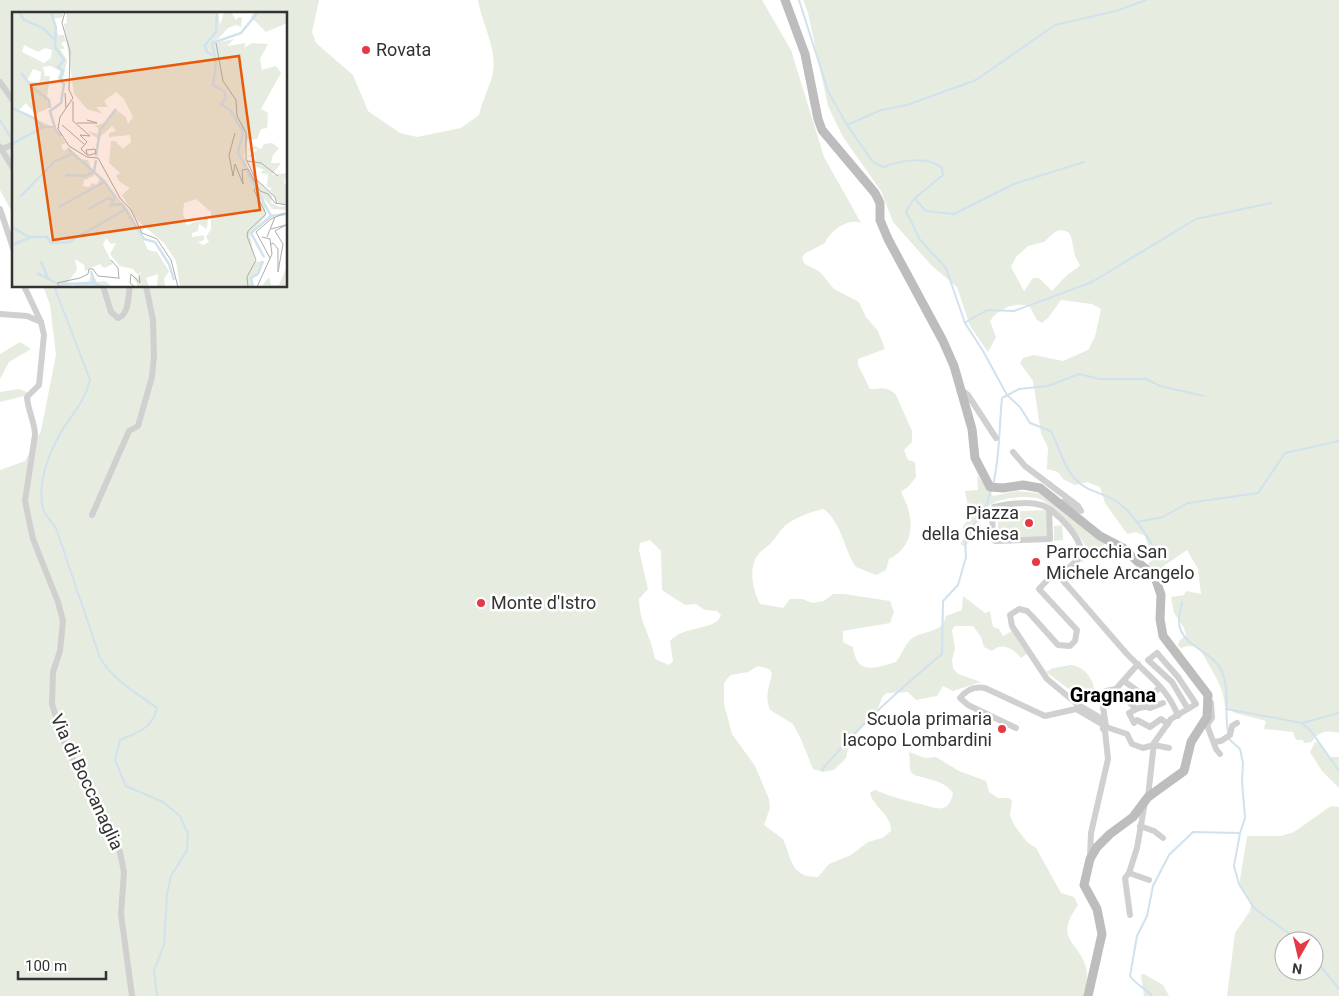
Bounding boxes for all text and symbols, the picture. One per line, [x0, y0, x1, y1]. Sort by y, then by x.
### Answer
inset map [12, 12, 288, 288]
place label: Rovata [376, 39, 431, 60]
marker: Rovata [360, 44, 372, 56]
place label: Piazza della Chiesa [922, 502, 1019, 544]
marker: Piazza della Chiesa [1023, 517, 1035, 529]
place label: Parrocchia San Michele Arcangelo [1046, 541, 1194, 583]
marker: Parrocchia San Michele Arcangelo [1030, 556, 1042, 568]
place label: Monte d'Istro [491, 592, 596, 613]
marker: Monte d'Istro [475, 597, 487, 609]
district label: Gragnana [1070, 683, 1157, 707]
place label: Scuola primaria Iacopo Lombardini [842, 708, 992, 750]
street label: Via di Boccanaglia [47, 710, 128, 853]
marker: Scuola primaria Iacopo Lombardini [996, 723, 1008, 735]
north arrow [1274, 931, 1324, 981]
scale bar [18, 948, 105, 980]
text: 100 m [25, 957, 67, 975]
text: N [1291, 960, 1303, 977]

